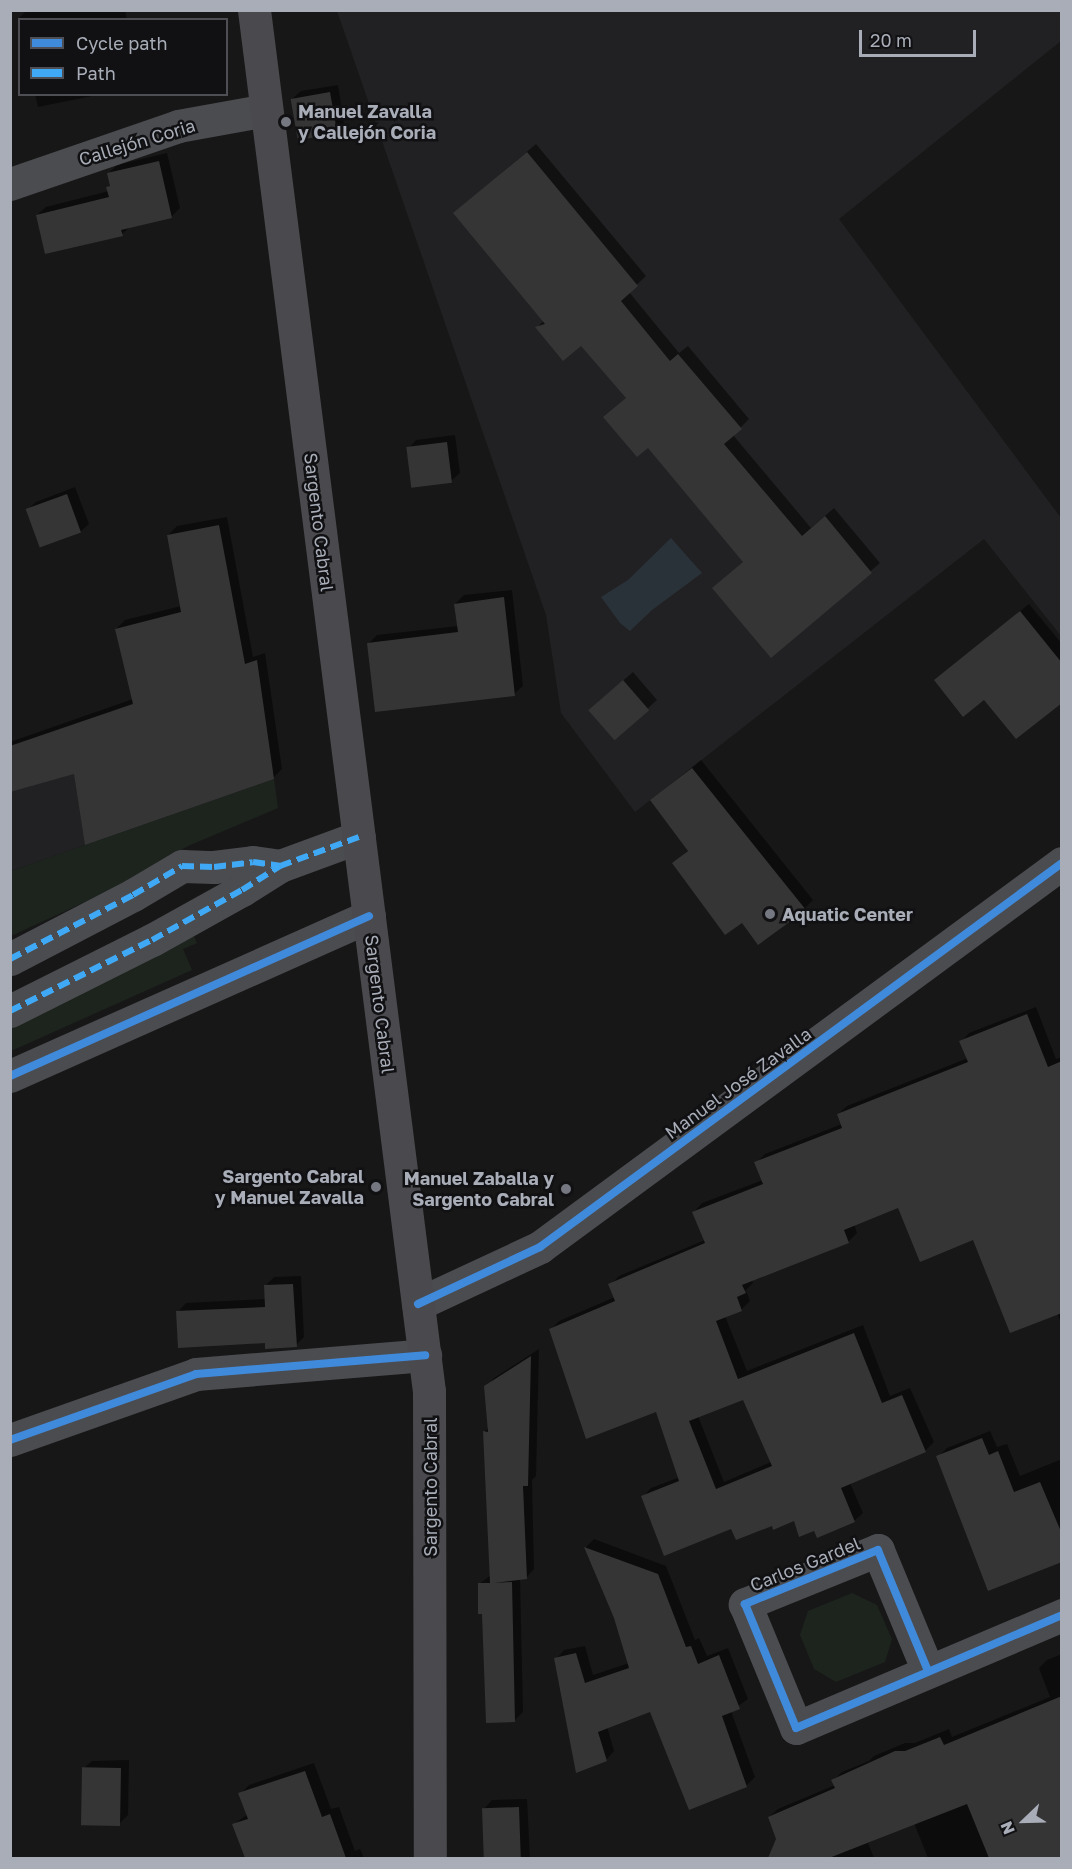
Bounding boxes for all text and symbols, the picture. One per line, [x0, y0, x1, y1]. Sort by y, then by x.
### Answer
legend [18, 18, 228, 96]
scale bar [862, 18, 979, 56]
text: 20 m [870, 29, 912, 51]
text: Cycle path [76, 32, 168, 54]
text: Path [76, 62, 116, 84]
place label: Manuel Zavalla y Callejón Coria [298, 101, 436, 144]
street label: Callejón Coria [76, 114, 198, 170]
marker: Manuel Zavalla y Callejón Coria [279, 115, 293, 129]
street label: Sargento Cabral [300, 451, 338, 593]
place label: Aquatic Center [782, 903, 913, 925]
marker: Aquatic Center [763, 907, 777, 921]
street label: Sargento Cabral [361, 933, 399, 1075]
street label: Manuel José Zavalla [661, 1023, 815, 1143]
place label: Sargento Cabral y Manuel Zavalla [215, 1166, 364, 1208]
place label: Manuel Zaballa y Sargento Cabral [404, 1168, 554, 1210]
marker: Sargento Cabral y Manuel Zavalla [369, 1180, 383, 1194]
marker: Manuel Zaballa y Sargento Cabral [559, 1182, 573, 1196]
street label: Sargento Cabral [419, 1417, 441, 1557]
street label: Carlos Gardel [747, 1532, 863, 1596]
north arrow [994, 1791, 1054, 1851]
text: N [996, 1819, 1019, 1838]

